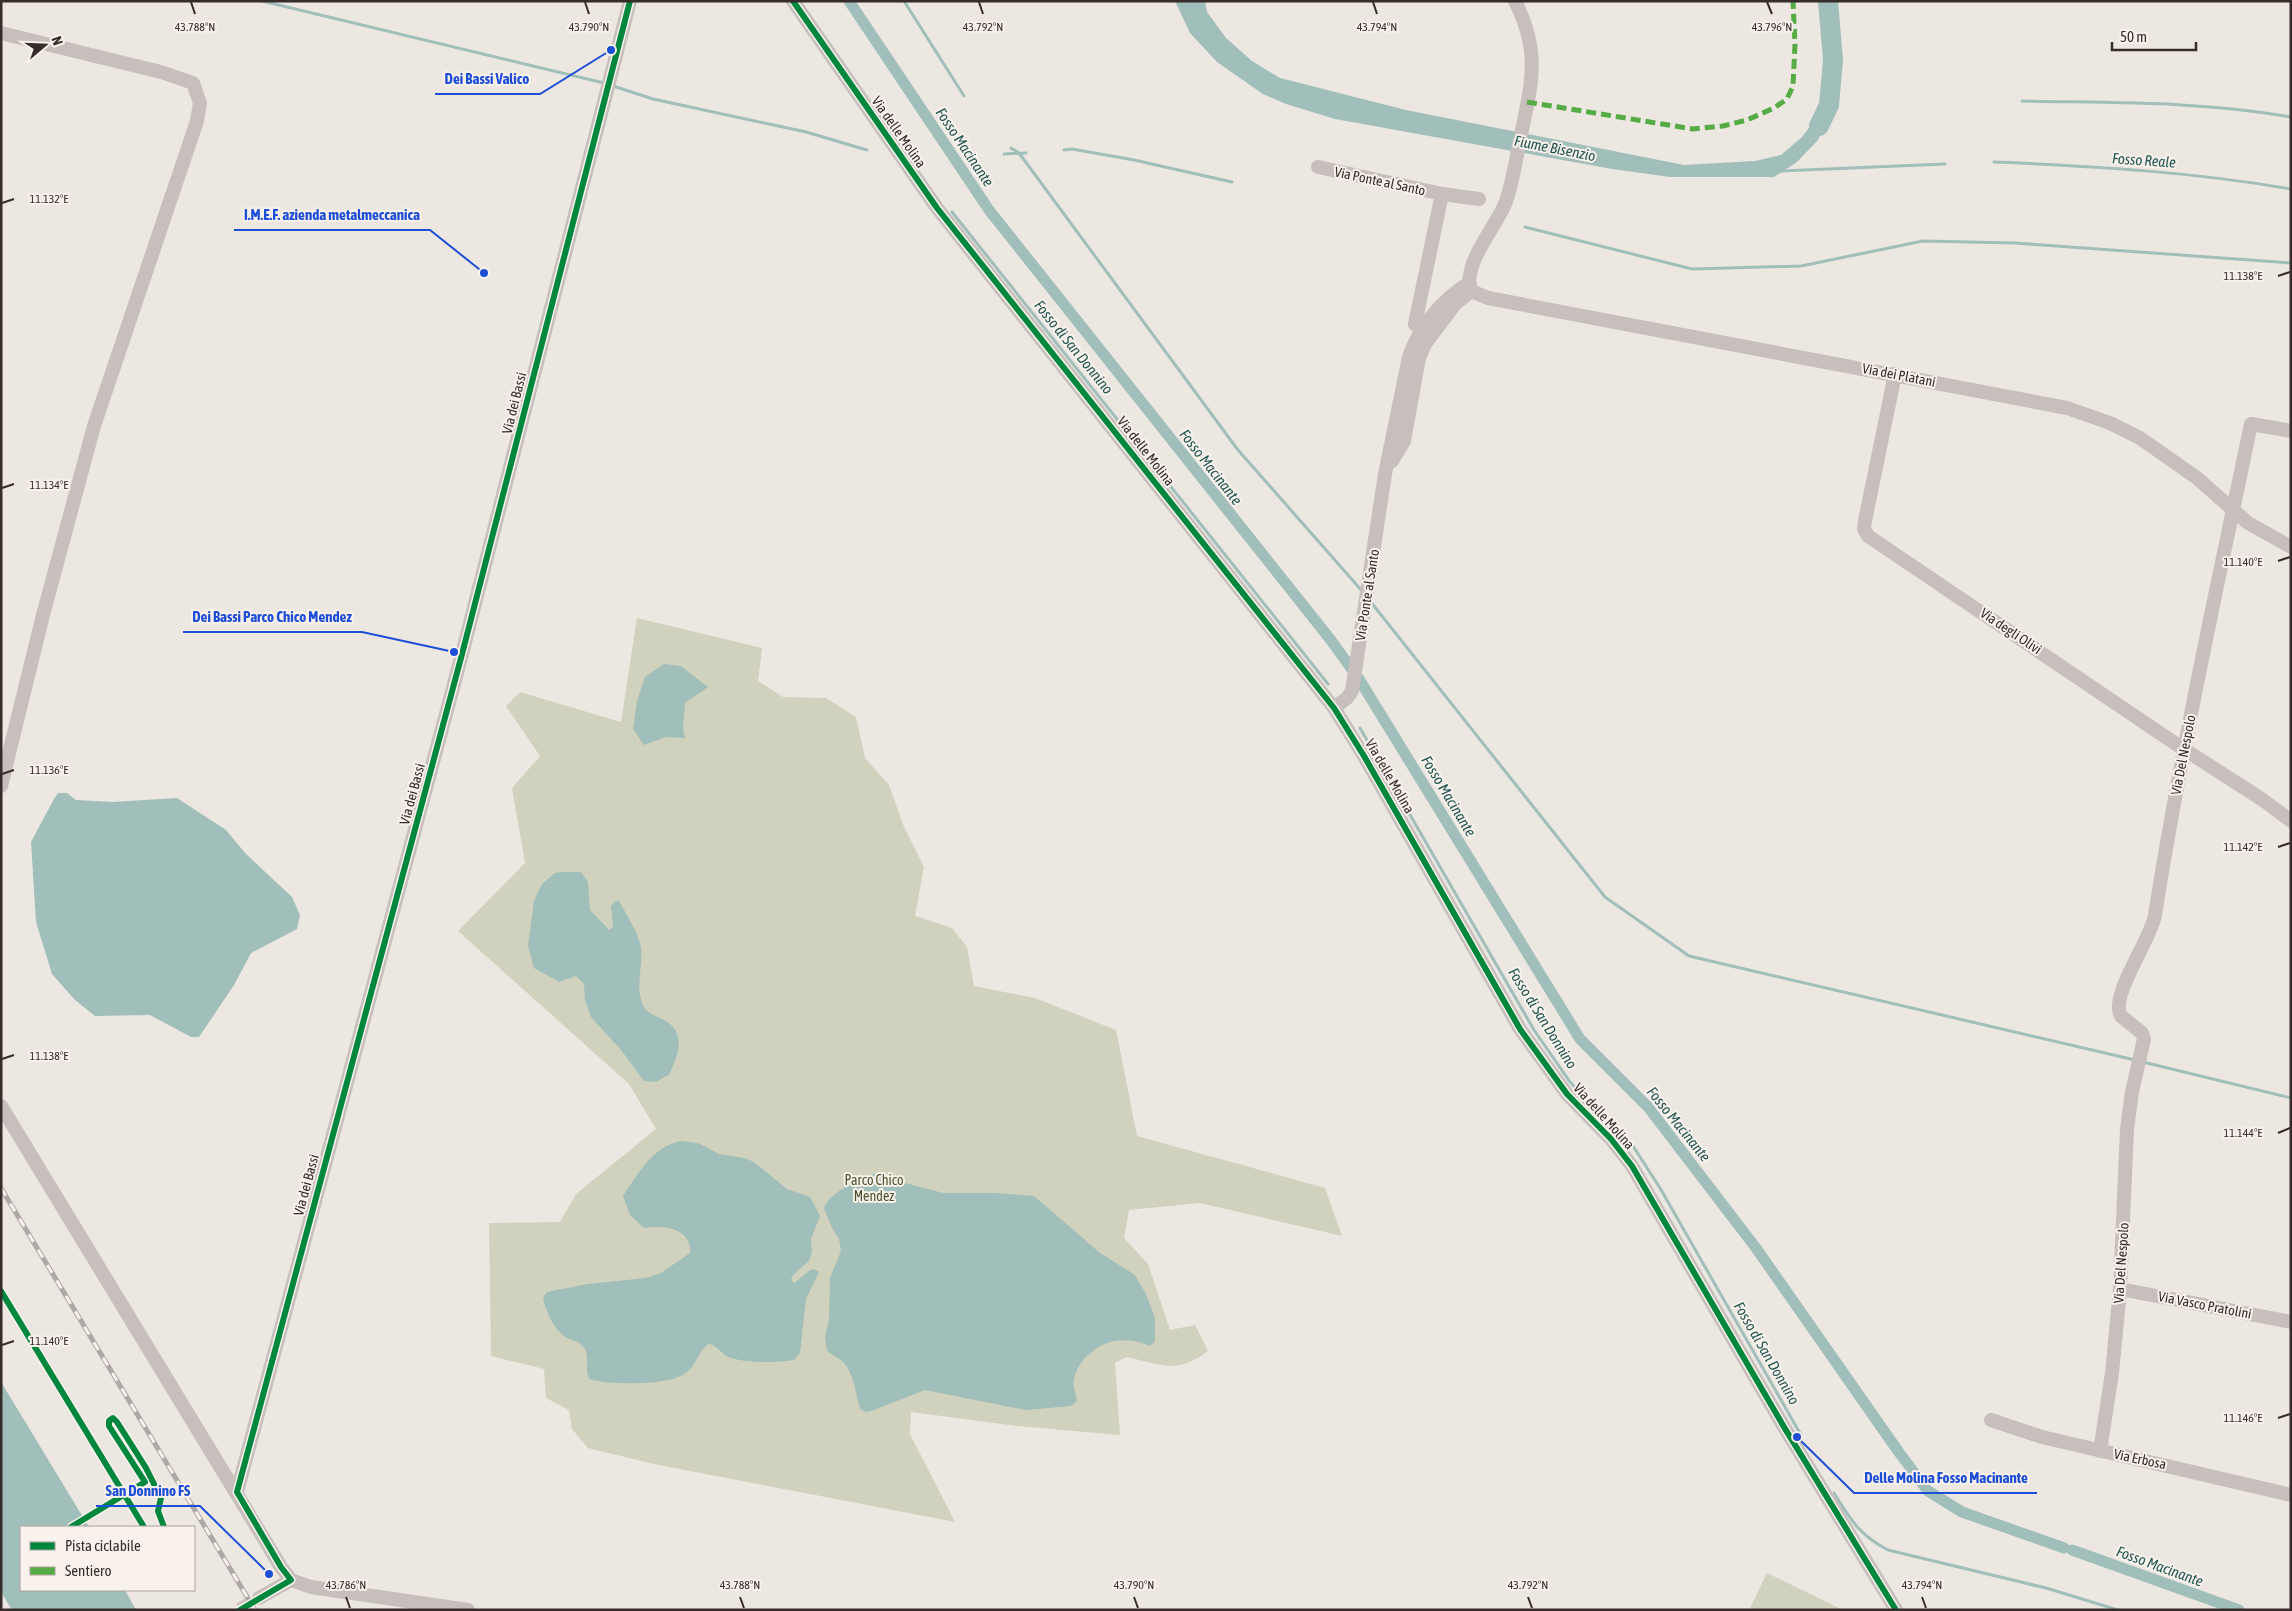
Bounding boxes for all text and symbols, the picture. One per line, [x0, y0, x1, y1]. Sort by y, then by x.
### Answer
north arrow [20, 20, 70, 70]
text: 43.788°N [175, 20, 215, 34]
text: 43.790°N [569, 20, 609, 34]
text: 43.792°N [963, 20, 1003, 34]
text: 43.794°N [1357, 20, 1397, 34]
text: 43.796°N [1752, 20, 1792, 34]
scale bar [2112, 20, 2196, 52]
text: 50 m [2120, 28, 2147, 45]
text: N [48, 34, 66, 47]
callout: Dei Bassi Valico [435, 64, 540, 94]
text: Dei Bassi Valico [445, 70, 529, 87]
street label: Via delle Molina [869, 93, 929, 171]
water label: Fosso Macinante [933, 105, 998, 190]
water label: Fiume Bisenzio [1513, 132, 1597, 164]
water label: Fosso Reale [2111, 149, 2177, 171]
street label: Via Ponte al Santo [1333, 164, 1427, 198]
text: 11.132°E [30, 192, 68, 206]
callout: I.M.E.F. azienda metalmeccanica [234, 200, 430, 230]
text: I.M.E.F. azienda metalmeccanica [244, 206, 420, 223]
text: 11.138°E [2224, 269, 2262, 283]
water label: Fosso di San Donnino [1031, 297, 1117, 397]
street label: Via dei Platani [1861, 360, 1937, 390]
street label: Via dei Bassi [499, 371, 529, 435]
street label: Via delle Molina [1114, 413, 1178, 489]
water label: Fosso Macinante [1176, 426, 1246, 508]
text: 11.134°E [30, 478, 68, 492]
street label: Via Ponte al Santo [1352, 548, 1382, 642]
text: 11.140°E [2224, 555, 2262, 569]
callout: Dei Bassi Parco Chico Mendez [183, 602, 362, 632]
street label: Via degli Olivi [1977, 605, 2045, 657]
text: Dei Bassi Parco Chico Mendez [192, 608, 352, 625]
street label: Via Del Nespolo [2167, 714, 2199, 796]
street label: Via delle Molina [1362, 736, 1418, 816]
water label: Fosso Macinante [1418, 753, 1480, 840]
street label: Via dei Bassi [396, 762, 428, 826]
text: 11.136°E [30, 763, 68, 777]
text: 11.142°E [2224, 840, 2262, 854]
water label: Fosso di San Donnino [1505, 965, 1581, 1071]
text: 11.138°E [30, 1049, 68, 1063]
street label: Via delle Molina [1570, 1080, 1638, 1152]
water label: Fosso Macinante [1644, 1083, 1714, 1165]
text: 11.144°E [2224, 1126, 2262, 1140]
street label: Via dei Bassi [290, 1153, 322, 1217]
park label: Parco Chico Mendez [845, 1172, 903, 1204]
street label: Via Del Nespolo [2110, 1222, 2132, 1304]
street label: Via Vasco Pratolini [2157, 1288, 2253, 1322]
water label: Fosso di San Donnino [1731, 1299, 1803, 1407]
text: 11.140°E [30, 1334, 68, 1348]
text: 11.146°E [2224, 1411, 2262, 1425]
street label: Via Erbosa [2112, 1446, 2168, 1472]
callout: Delle Molina Fosso Macinante [1854, 1463, 2037, 1493]
text: Delle Molina Fosso Macinante [1864, 1469, 2028, 1486]
callout: San Donnino FS [96, 1476, 200, 1506]
text: San Donnino FS [106, 1482, 191, 1499]
legend [20, 1526, 195, 1591]
text: Pista ciclabile [65, 1537, 141, 1554]
water label: Fosso Macinante [2114, 1542, 2206, 1590]
text: Sentiero [65, 1562, 111, 1579]
text: 43.786°N [326, 1578, 366, 1592]
text: 43.788°N [720, 1578, 760, 1592]
text: 43.790°N [1114, 1578, 1154, 1592]
text: 43.792°N [1508, 1578, 1548, 1592]
text: 43.794°N [1902, 1578, 1942, 1592]

